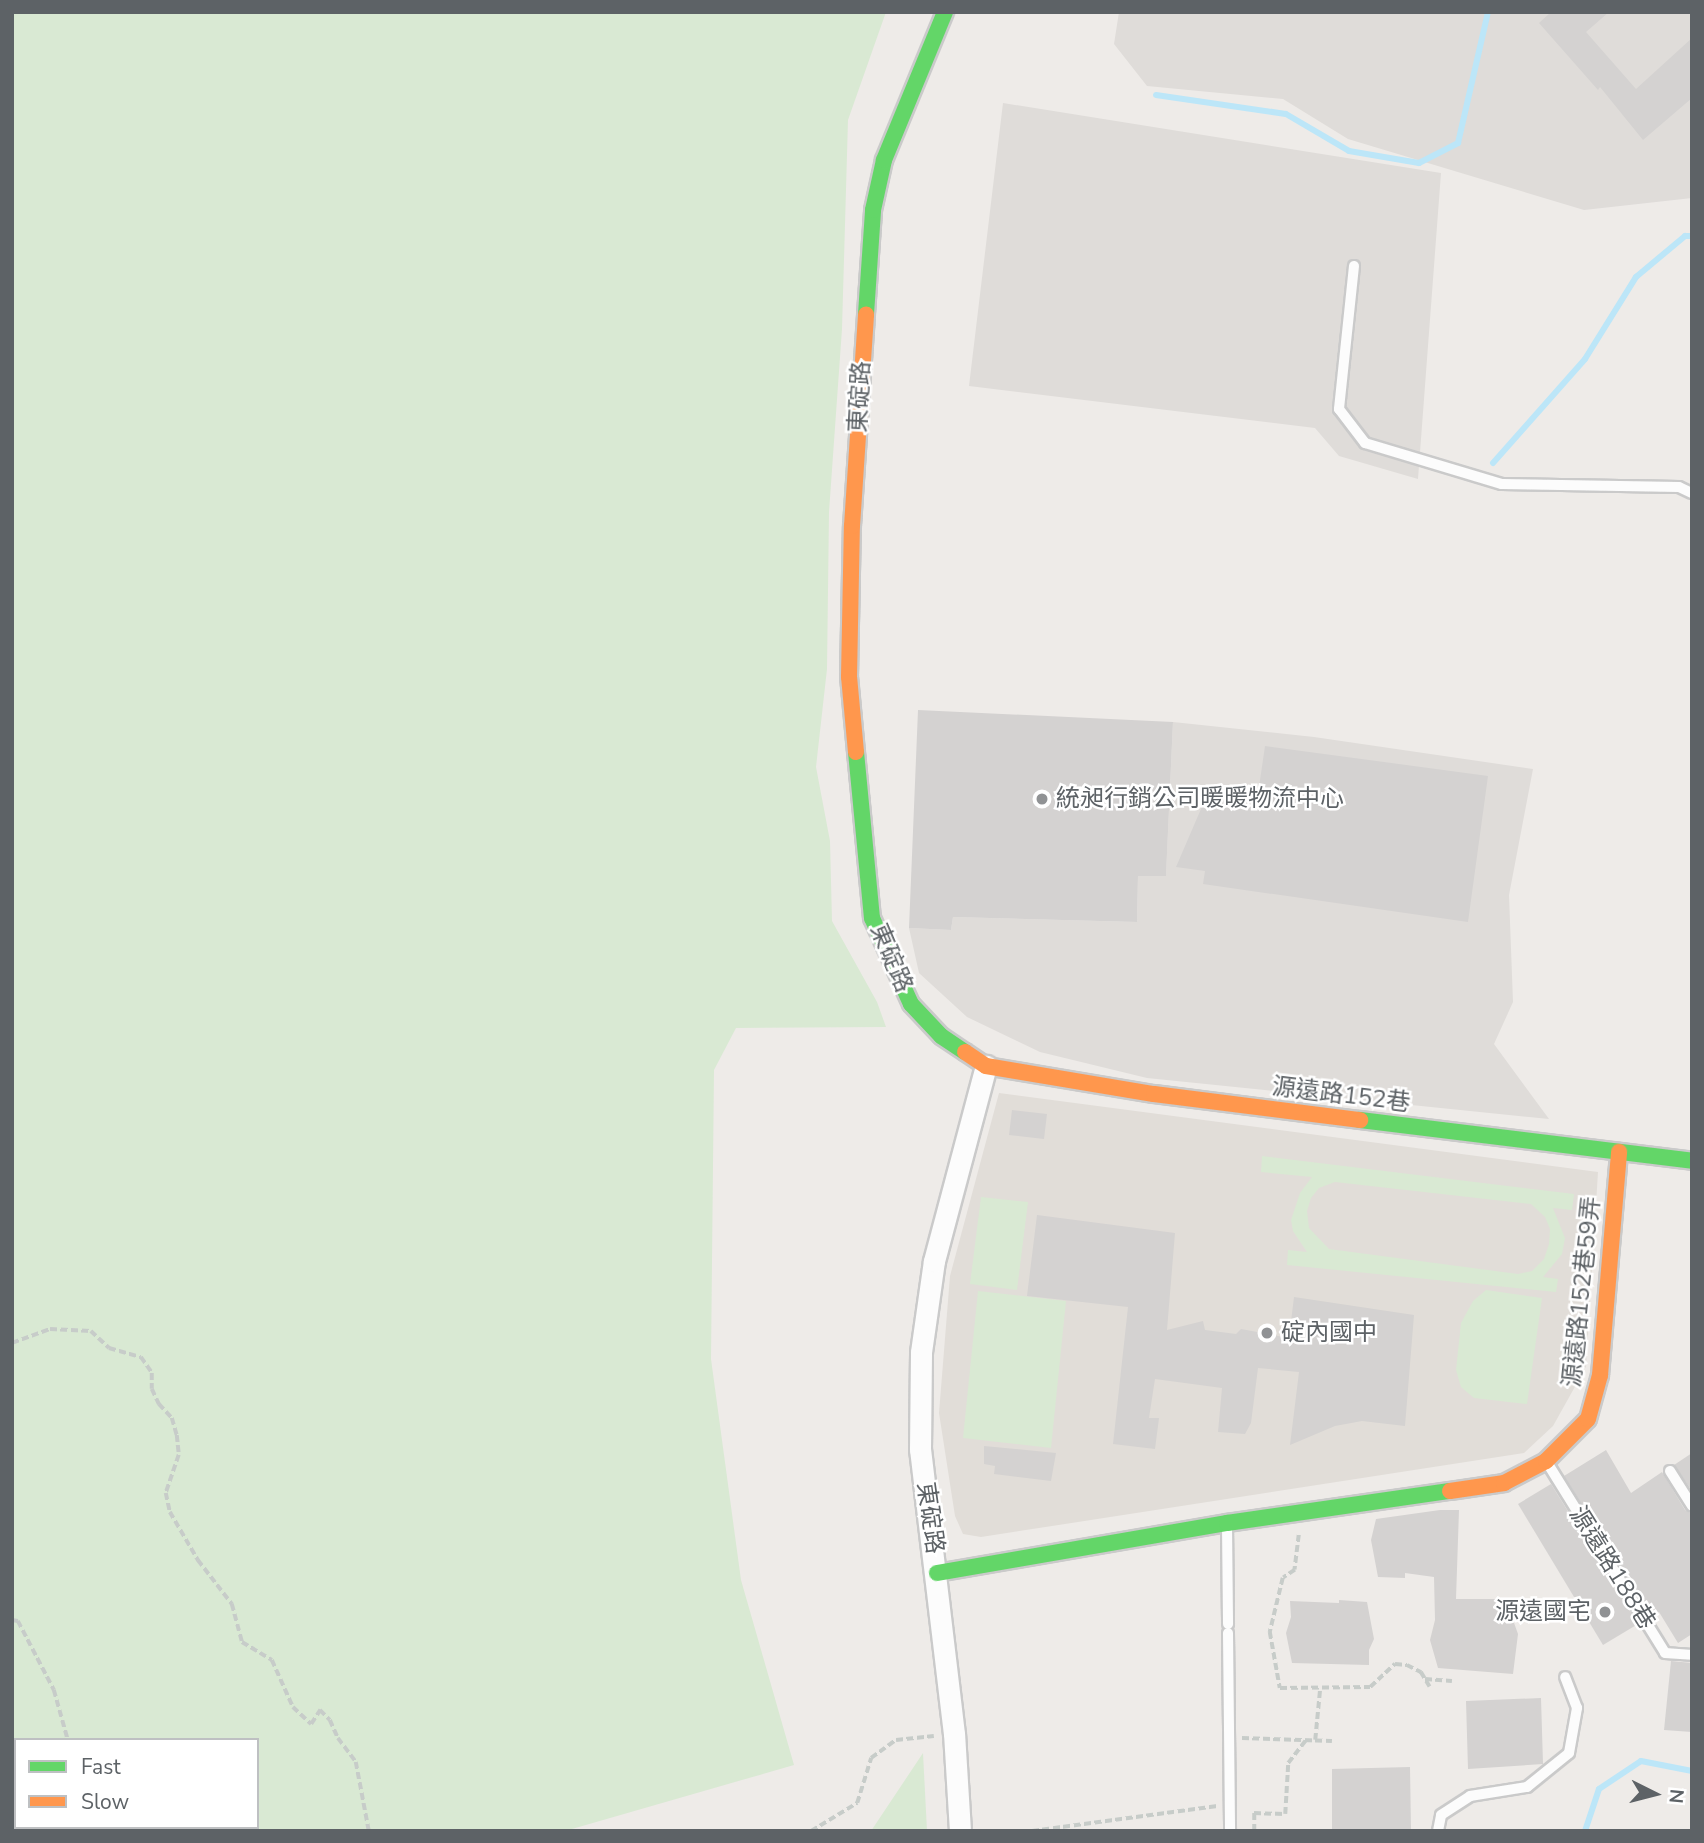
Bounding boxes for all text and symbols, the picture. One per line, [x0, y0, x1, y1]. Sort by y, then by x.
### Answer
street label: 東碇路 [844, 360, 876, 434]
place label: 統昶行銷公司暖暖物流中心 [1056, 785, 1344, 813]
marker: 統昶行銷公司暖暖物流中心 [1034, 791, 1050, 807]
street label: 東碇路 [864, 919, 918, 997]
street label: 源遠路152巷 [1270, 1072, 1412, 1118]
street label: 源遠路152巷59弄 [1558, 1195, 1606, 1389]
place label: 碇內國中 [1281, 1319, 1377, 1347]
marker: 碇內國中 [1259, 1325, 1275, 1341]
street label: 東碇路 [911, 1480, 949, 1556]
street label: 源遠路188巷 [1563, 1501, 1661, 1635]
place label: 源遠國宅 [1495, 1598, 1591, 1626]
marker: 源遠國宅 [1597, 1604, 1613, 1620]
legend [14, 1738, 259, 1829]
text: Fast [81, 1753, 121, 1781]
north arrow [1620, 1759, 1690, 1829]
text: Slow [81, 1788, 129, 1816]
text: N [1662, 1788, 1690, 1805]

